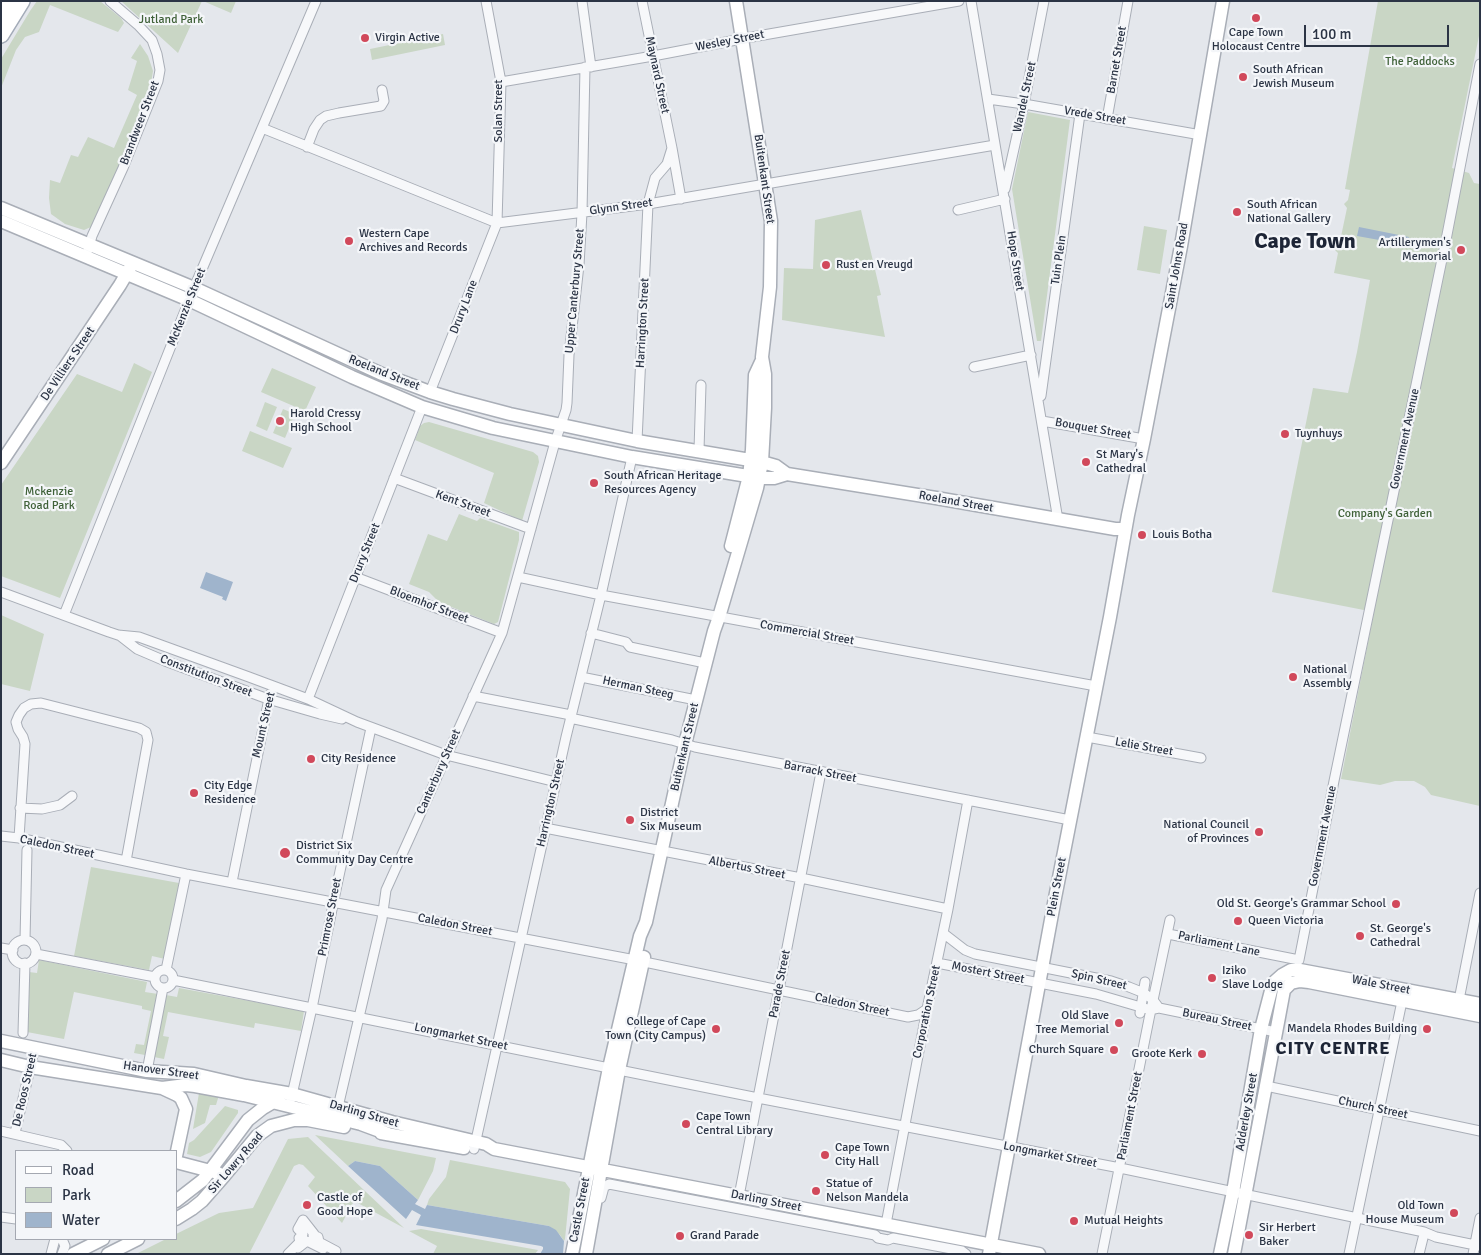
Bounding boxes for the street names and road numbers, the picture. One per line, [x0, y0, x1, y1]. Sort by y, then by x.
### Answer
street label: Barnet Street [1104, 25, 1130, 95]
street label: Wesley Street [694, 27, 766, 55]
street label: Maynard Street [642, 35, 672, 115]
street label: Wandel Street [1010, 60, 1040, 134]
street label: Brandweer Street [117, 79, 163, 167]
street label: Solan Street [492, 80, 506, 142]
street label: Vrede Street [1063, 103, 1127, 129]
street label: Buitenkant Street [751, 133, 777, 225]
street label: Glynn Street [588, 195, 654, 219]
street label: Saint Johns Road [1162, 222, 1192, 310]
street label: Upper Canterbury Street [562, 228, 588, 354]
street label: Hope Street [1003, 230, 1027, 292]
street label: Tuin Plein [1048, 234, 1070, 286]
street label: McKenzie Street [165, 266, 209, 348]
street label: Drury Lane [447, 278, 481, 336]
street label: Harrington Street [633, 278, 653, 368]
street label: De Villiers Street [38, 324, 98, 404]
street label: Roeland Street [346, 352, 422, 394]
street label: Government Avenue [1387, 387, 1423, 491]
street label: Bouquet Street [1054, 415, 1132, 443]
street label: Kent Street [433, 487, 493, 521]
street label: Roeland Street [917, 488, 995, 516]
street label: Drury Street [347, 521, 383, 585]
street label: Bloemhof Street [388, 583, 470, 627]
street label: Commercial Street [759, 618, 855, 648]
street label: Constitution Street [158, 652, 254, 700]
street label: Herman Steeg [601, 673, 675, 703]
street label: Mount Street [249, 691, 279, 759]
street label: Buitenkant Street [668, 701, 702, 793]
street label: Canterbury Street [414, 727, 464, 817]
street label: Lelie Street [1114, 735, 1174, 759]
street label: Harrington Street [534, 757, 568, 849]
street label: Barrack Street [782, 758, 858, 786]
street label: Government Avenue [1306, 784, 1340, 888]
street label: Caledon Street [18, 832, 96, 862]
street label: Albertus Street [708, 854, 786, 882]
street label: Plein Street [1044, 856, 1070, 918]
street label: Primrose Street [315, 877, 345, 957]
street label: Caledon Street [416, 911, 494, 939]
street label: Parliament Lane [1177, 928, 1261, 960]
street label: Parade Street [766, 949, 794, 1019]
street label: Mostert Street [950, 959, 1026, 987]
street label: Corporation Street [910, 964, 944, 1060]
street label: Spin Street [1070, 967, 1128, 993]
street label: Wale Street [1351, 972, 1411, 998]
street label: Caledon Street [813, 990, 891, 1020]
street label: Bureau Street [1181, 1006, 1253, 1034]
street label: Longmarket Street [413, 1020, 509, 1054]
street label: De Roos Street [10, 1052, 40, 1128]
street label: Hanover Street [122, 1059, 200, 1083]
street label: Parliament Street [1114, 1070, 1146, 1162]
street label: Adderley Street [1233, 1072, 1261, 1152]
street label: Church Street [1337, 1094, 1409, 1122]
street label: Darling Street [328, 1097, 400, 1131]
street label: Sir Lowry Road [206, 1129, 266, 1197]
street label: Longmarket Street [1002, 1139, 1098, 1171]
street label: Castle Street [567, 1176, 593, 1244]
street label: Darling Street [729, 1187, 803, 1215]

